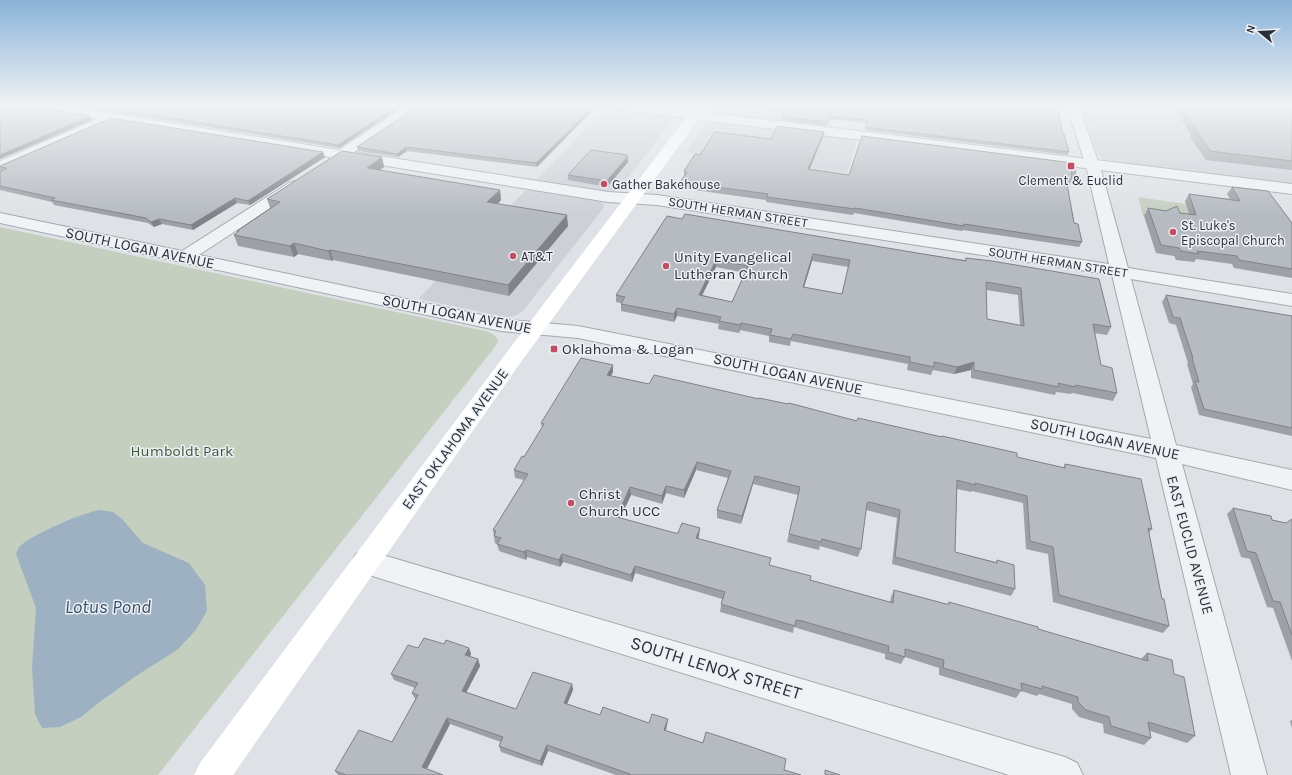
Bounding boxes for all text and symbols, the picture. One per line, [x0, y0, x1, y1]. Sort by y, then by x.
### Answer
north arrow [1240, 12, 1280, 52]
text: N [1244, 23, 1258, 35]
marker: Clement & Euclid [1066, 161, 1076, 171]
place label: Clement & Euclid [1018, 173, 1124, 188]
place label: Gather Bakehouse [612, 177, 721, 192]
marker: Gather Bakehouse [599, 179, 609, 189]
street label: SOUTH HERMAN STREET [667, 194, 809, 231]
place label: St. Luke's Episcopal Church [1181, 218, 1285, 248]
street label: SOUTH LOGAN AVENUE [64, 223, 216, 273]
marker: St. Luke's Episcopal Church [1168, 227, 1178, 237]
street label: SOUTH HERMAN STREET [987, 244, 1129, 281]
place label: Unity Evangelical Lutheran Church [674, 248, 792, 283]
place label: AT&T [521, 249, 553, 264]
marker: AT&T [508, 251, 518, 261]
marker: Unity Evangelical Lutheran Church [661, 261, 671, 271]
street label: SOUTH LOGAN AVENUE [381, 291, 533, 337]
place label: Oklahoma & Logan [562, 340, 694, 358]
marker: Oklahoma & Logan [549, 344, 559, 354]
street label: SOUTH LOGAN AVENUE [712, 349, 864, 399]
street label: EAST OKLAHOMA AVENUE [398, 365, 512, 513]
street label: SOUTH LOGAN AVENUE [1029, 414, 1181, 464]
park label: Humboldt Park [131, 442, 233, 460]
street label: EAST EUCLID AVENUE [1163, 474, 1217, 616]
place label: Christ Church UCC [579, 485, 660, 520]
marker: Christ Church UCC [566, 498, 576, 508]
water label: Lotus Pond [65, 596, 151, 618]
street label: SOUTH LENOX STREET [628, 631, 804, 705]

